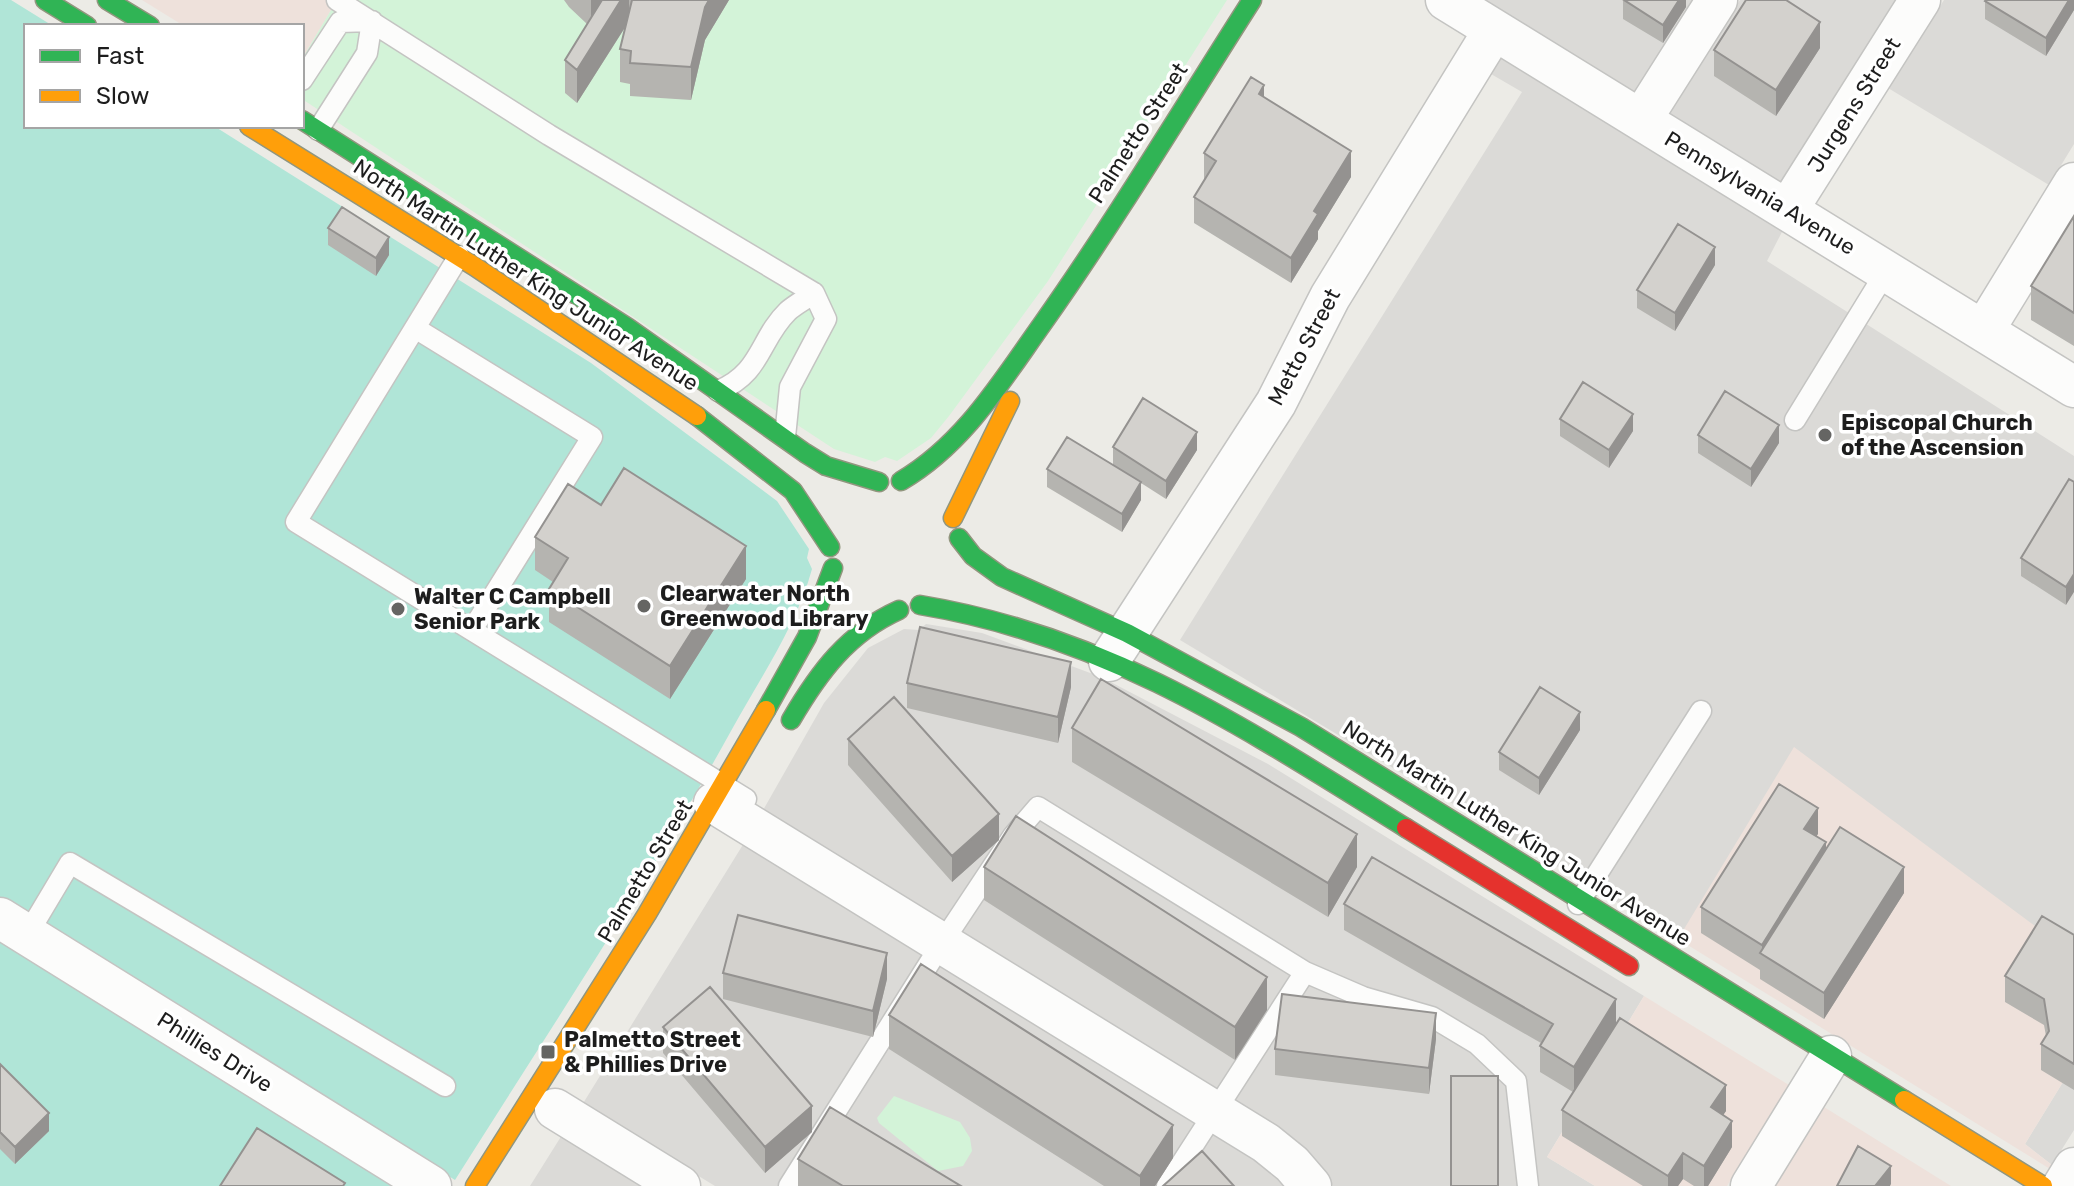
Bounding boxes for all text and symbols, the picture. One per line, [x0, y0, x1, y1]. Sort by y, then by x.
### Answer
legend [24, 24, 304, 128]
street label: Jurgens Street [1802, 32, 1907, 178]
text: Fast [96, 42, 144, 70]
street label: Palmetto Street [1083, 57, 1194, 208]
text: Slow [96, 82, 149, 110]
street label: Pennsylvania Avenue [1660, 125, 1860, 261]
street label: North Martin Luther King Junior Avenue [349, 153, 703, 397]
street label: Metto Street [1262, 284, 1346, 410]
place label: Episcopal Church of the Ascension [1841, 409, 2033, 461]
marker: Episcopal Church of the Ascension [1816, 426, 1834, 444]
place label: Clearwater North Greenwood Library [660, 580, 869, 632]
place label: Walter C Campbell Senior Park [414, 583, 611, 635]
marker: Clearwater North Greenwood Library [635, 597, 653, 615]
marker: Walter C Campbell Senior Park [389, 600, 407, 618]
street label: North Martin Luther King Junior Avenue [1338, 714, 1696, 952]
street label: Palmetto Street [592, 794, 699, 947]
street label: Phillies Drive [152, 1006, 278, 1098]
place label: Palmetto Street & Phillies Drive [564, 1026, 741, 1078]
marker: Palmetto Street & Phillies Drive [539, 1043, 557, 1061]

